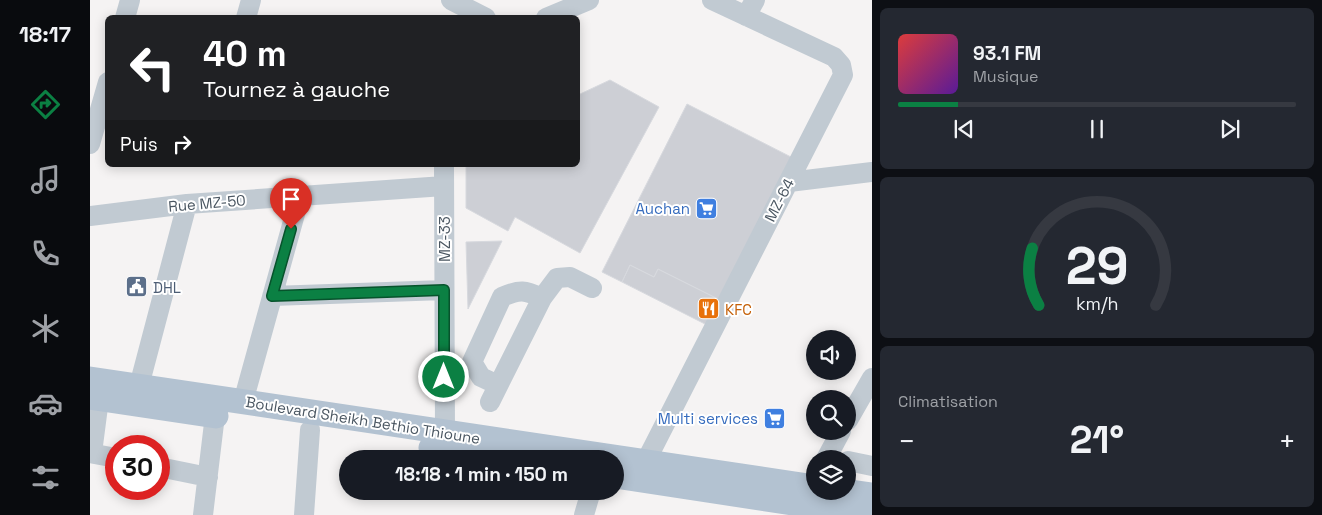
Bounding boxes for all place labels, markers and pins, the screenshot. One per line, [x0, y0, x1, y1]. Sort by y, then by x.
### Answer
pin [270, 178, 312, 229]
supermarket icon: Auchan [694, 196, 718, 220]
place label: Auchan [635, 199, 690, 218]
public building icon: DHL [125, 275, 149, 299]
place label: DHL [153, 278, 181, 297]
restaurant icon: KFC [697, 297, 721, 321]
place label: KFC [725, 300, 752, 319]
supermarket icon: Multi services [762, 406, 786, 430]
place label: Multi services [658, 409, 758, 428]

